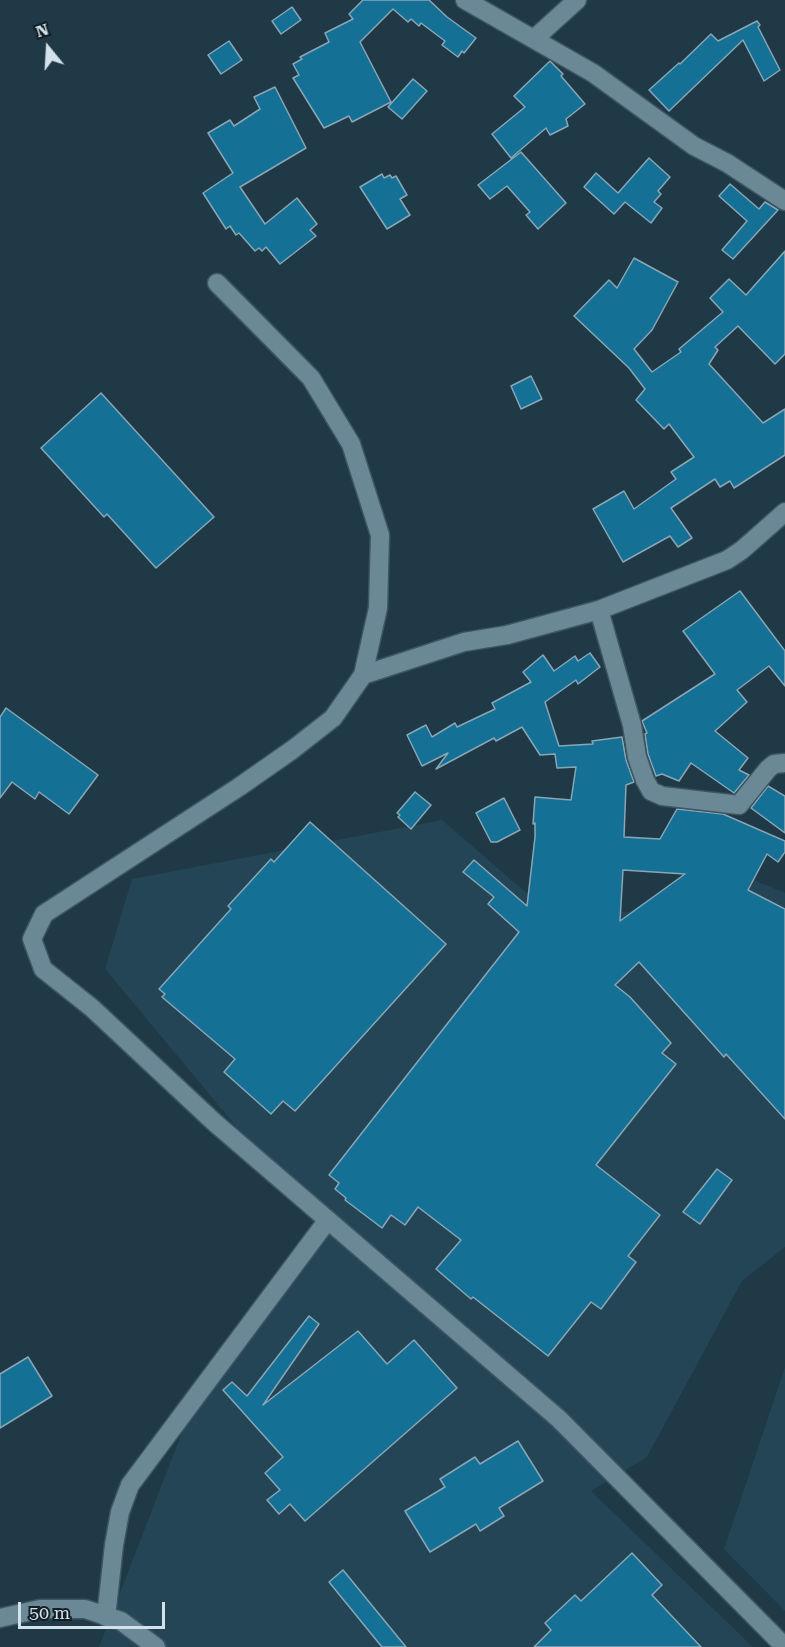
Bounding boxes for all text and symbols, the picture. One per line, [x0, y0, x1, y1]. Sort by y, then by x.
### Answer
north arrow [18, 18, 78, 78]
text: N [33, 19, 51, 41]
scale bar [21, 1590, 168, 1628]
text: 50 m [29, 1602, 70, 1623]

